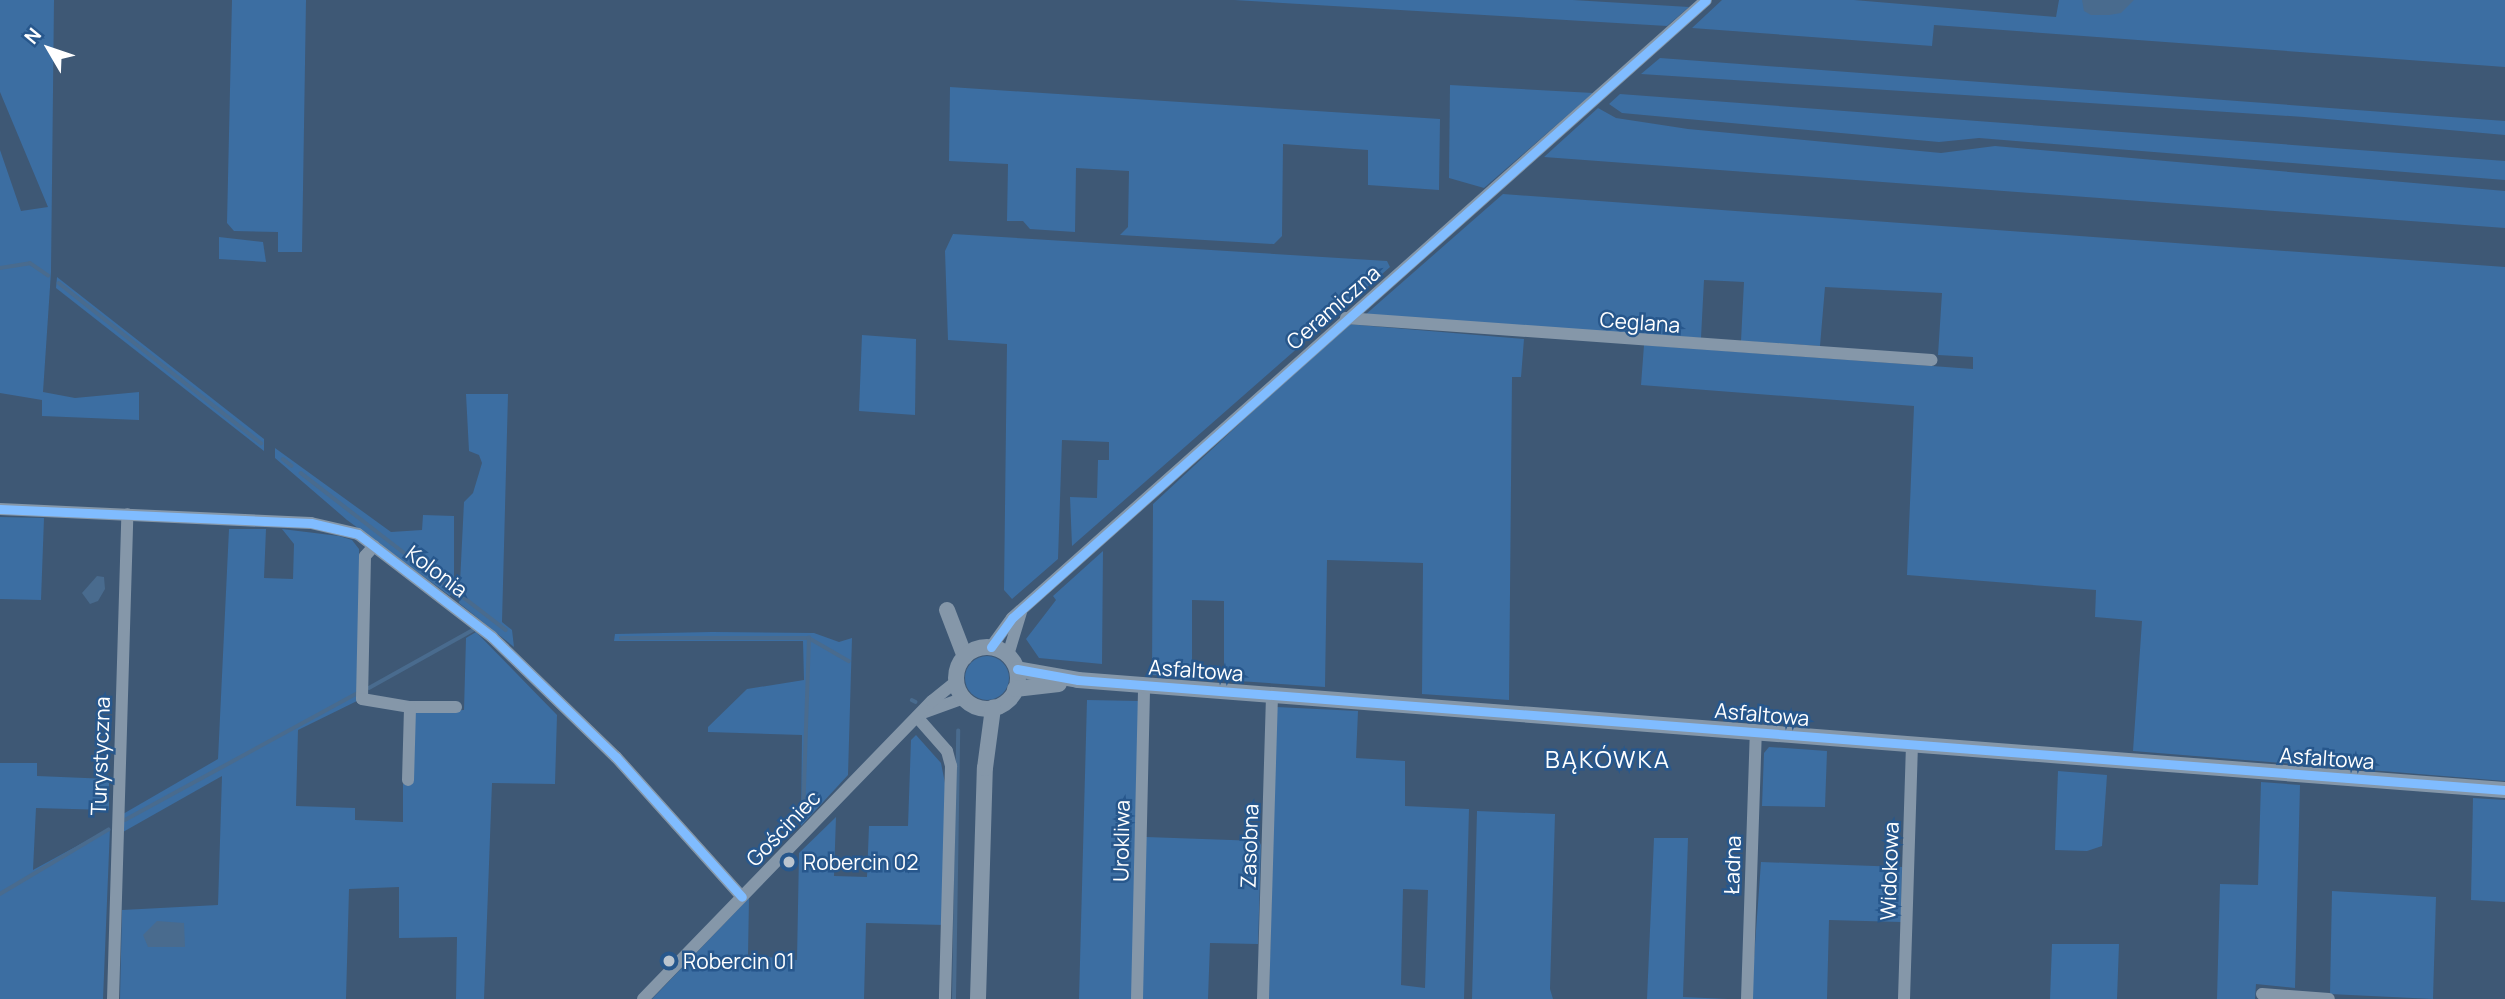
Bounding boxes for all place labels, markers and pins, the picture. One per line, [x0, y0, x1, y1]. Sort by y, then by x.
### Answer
place label: Robercin 02 [803, 849, 918, 875]
marker: Robercin 02 [781, 854, 797, 870]
place label: Robercin 01 [683, 948, 795, 974]
marker: Robercin 01 [661, 953, 677, 969]

